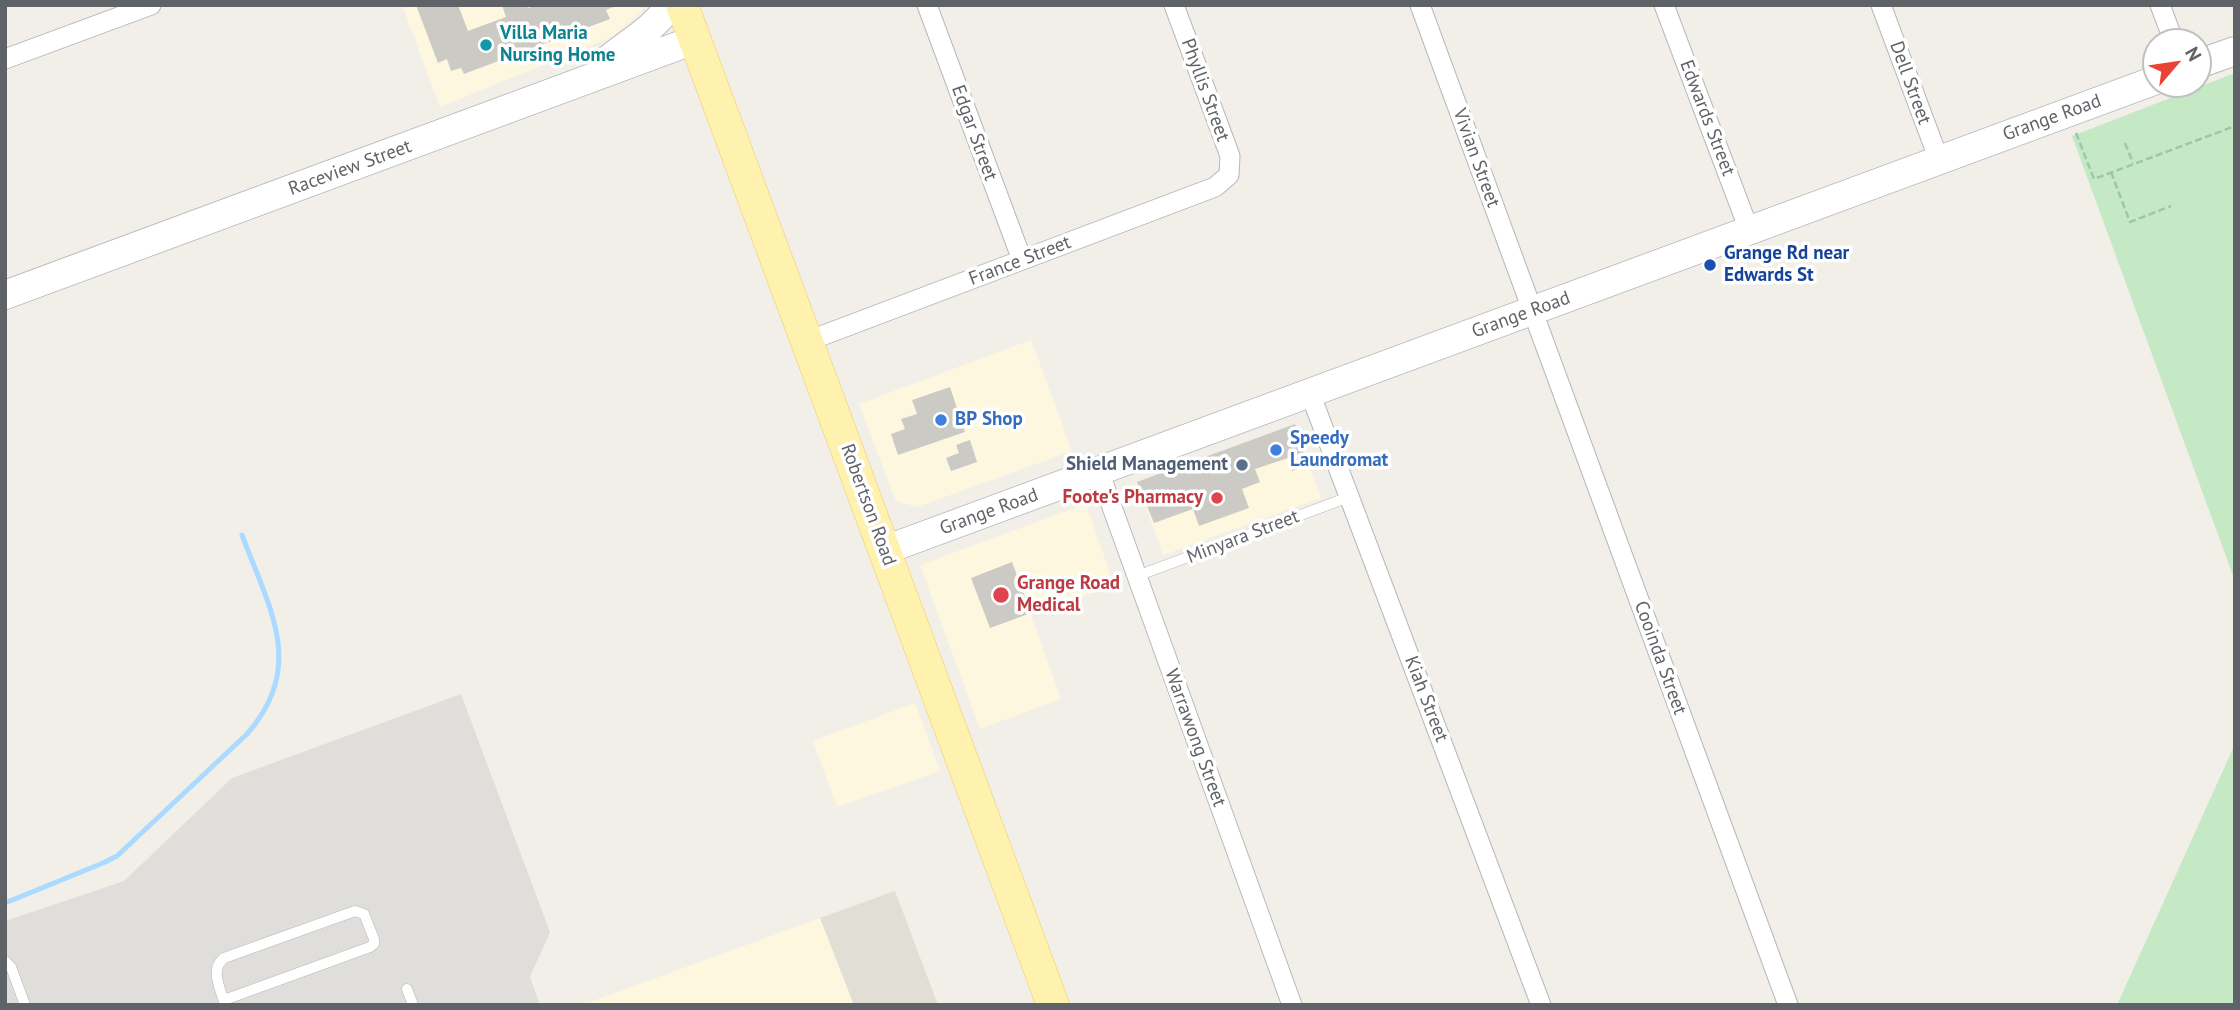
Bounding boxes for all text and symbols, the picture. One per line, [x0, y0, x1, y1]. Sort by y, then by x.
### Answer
place label: Villa Maria Nursing Home [500, 23, 615, 67]
north arrow [2142, 28, 2212, 98]
street label: Phyllis Street [1176, 36, 1234, 144]
marker: Villa Maria Nursing Home [478, 37, 494, 53]
street label: Dell Street [1884, 38, 1936, 128]
text: N [2180, 43, 2207, 65]
street label: Edwards Street [1674, 57, 1740, 179]
street label: Edgar Street [946, 82, 1002, 184]
street label: Grange Road [2000, 90, 2104, 146]
street label: Vivian Street [1448, 105, 1504, 211]
street label: Raceview Street [285, 135, 415, 201]
street label: France Street [966, 231, 1074, 291]
place label: Grange Rd near Edwards St [1724, 243, 1849, 287]
marker: Grange Rd near Edwards St [1702, 257, 1718, 273]
street label: Grange Road [1469, 287, 1573, 343]
place label: BP Shop [955, 409, 1023, 431]
marker: BP Shop [933, 412, 949, 428]
place label: Speedy Laundromat [1290, 428, 1388, 472]
street label: Robertson Road [835, 441, 901, 569]
marker: Speedy Laundromat [1268, 442, 1284, 458]
place label: Shield Management [1066, 454, 1228, 476]
marker: Shield Management [1234, 457, 1250, 473]
street label: Grange Road [937, 484, 1041, 540]
place label: Foote's Pharmacy [1062, 487, 1203, 509]
marker: Foote's Pharmacy [1209, 490, 1225, 506]
street label: Minyara Street [1184, 505, 1302, 569]
place label: Grange Road Medical [1017, 573, 1120, 617]
marker: Grange Road Medical [991, 585, 1011, 605]
street label: Cooinda Street [1629, 598, 1691, 718]
street label: Kiah Street [1399, 653, 1453, 745]
street label: Warrawong Street [1160, 666, 1230, 810]

